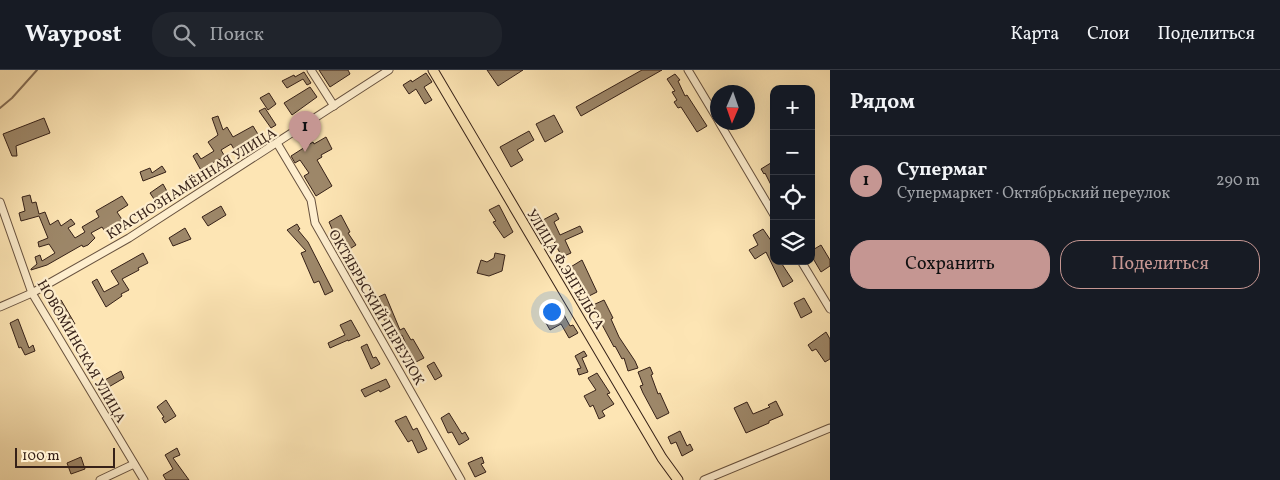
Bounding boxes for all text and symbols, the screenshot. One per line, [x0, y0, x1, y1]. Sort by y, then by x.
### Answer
search box [152, 12, 502, 57]
text: Waypost [25, 18, 122, 52]
icon: search [170, 21, 198, 49]
text: Поиск [210, 22, 264, 48]
text: Карта [1011, 22, 1059, 47]
text: Слои [1087, 22, 1129, 47]
text: Поделиться [1157, 22, 1255, 47]
north arrow [710, 85, 755, 130]
map controls [770, 85, 815, 265]
button: + [770, 85, 815, 130]
text: Рядом [850, 88, 915, 117]
pin: 1 [289, 111, 321, 152]
street label: КРАСНОЗНАМЁННАЯ УЛИЦА [103, 124, 281, 245]
button: − [770, 130, 815, 175]
text: Супермаг [897, 157, 987, 183]
text: 1 [863, 170, 869, 192]
text: 290 m [1216, 170, 1260, 192]
button: locate [770, 175, 815, 220]
text: Супермаркет · Октябрьский переулок [897, 183, 1170, 205]
street label: УЛИЦА Ф.ЭНГЕЛЬСА [521, 206, 608, 334]
button: layers [770, 220, 815, 265]
street label: ОКТЯБРЬСКИЙ ПЕРЕУЛОК [323, 226, 429, 389]
button: Сохранить [850, 240, 1050, 289]
button: Поделиться [1060, 240, 1260, 289]
street label: НОВОМИНСКАЯ УЛИЦА [32, 277, 130, 427]
your location [539, 299, 565, 325]
scale bar [15, 445, 115, 468]
text: 100 m [22, 447, 60, 466]

